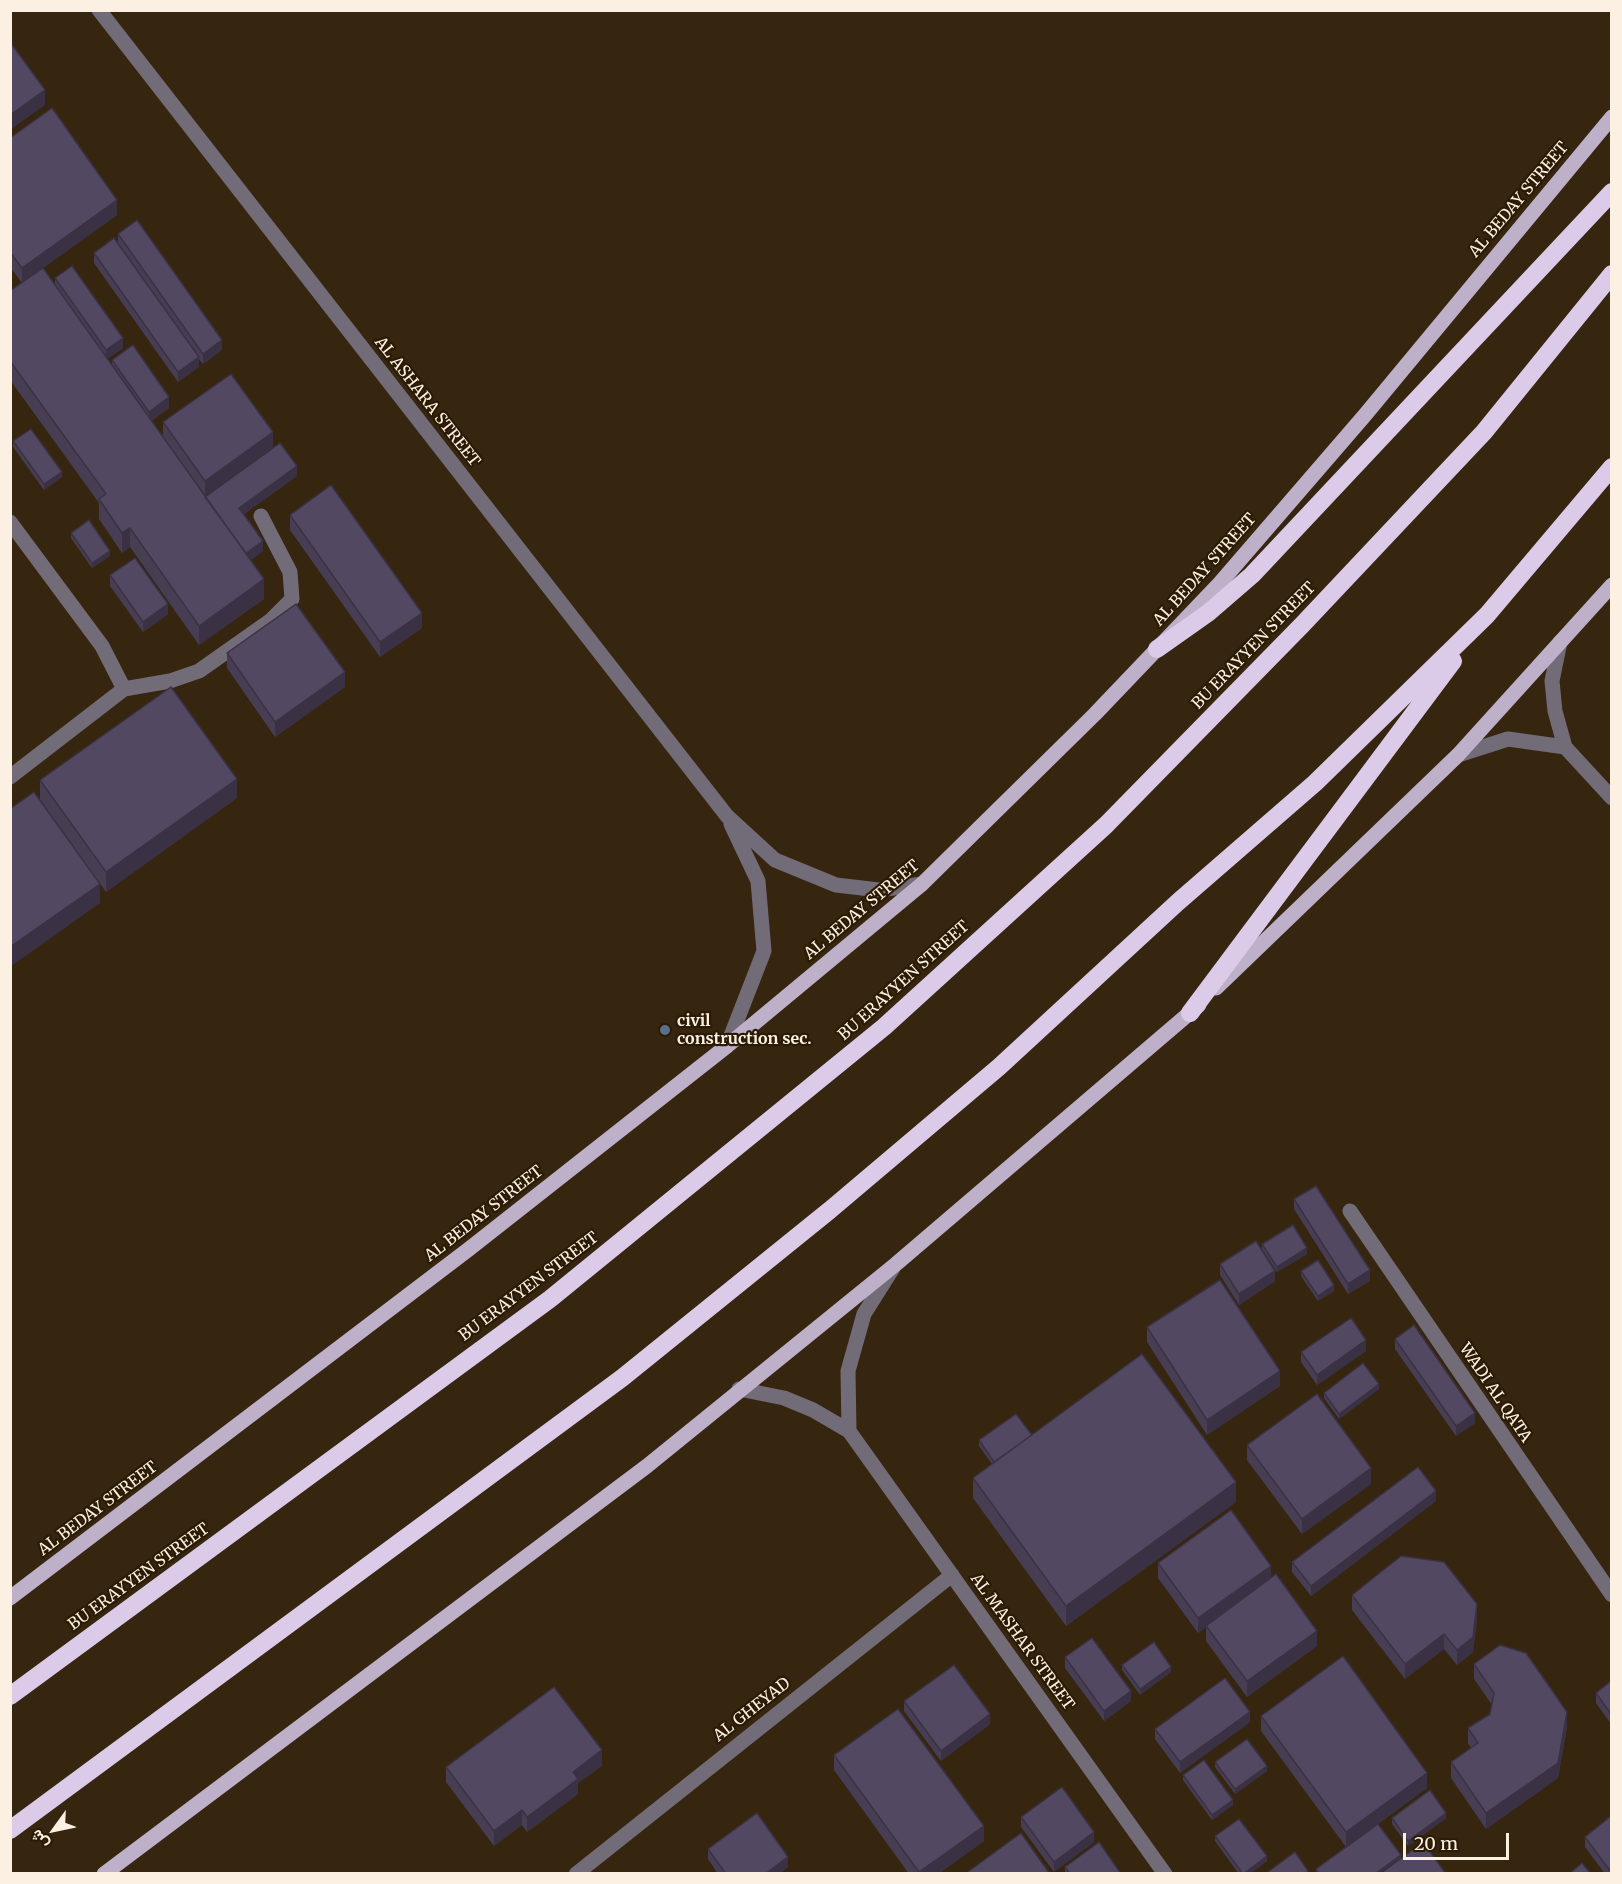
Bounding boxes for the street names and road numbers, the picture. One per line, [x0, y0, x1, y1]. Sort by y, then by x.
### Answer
street label: AL BEDAY STREET [1465, 138, 1573, 262]
street label: AL ASHARA STREET [370, 333, 484, 471]
street label: AL BEDAY STREET [1149, 510, 1261, 630]
street label: BU ERAYYEN STREET [1188, 578, 1320, 714]
street label: AL BEDAY STREET [800, 856, 924, 964]
street label: BU ERAYYEN STREET [835, 917, 973, 1045]
street label: AL BEDAY STREET [421, 1162, 547, 1266]
street label: BU ERAYYEN STREET [456, 1228, 602, 1346]
street label: WADI AL QATA [1455, 1340, 1535, 1446]
street label: AL BEDAY STREET [34, 1458, 162, 1560]
street label: BU ERAYYEN STREET [65, 1519, 213, 1635]
street label: AL MASHAR STREET [966, 1570, 1078, 1714]
street label: AL GHEYAD [710, 1674, 794, 1746]

